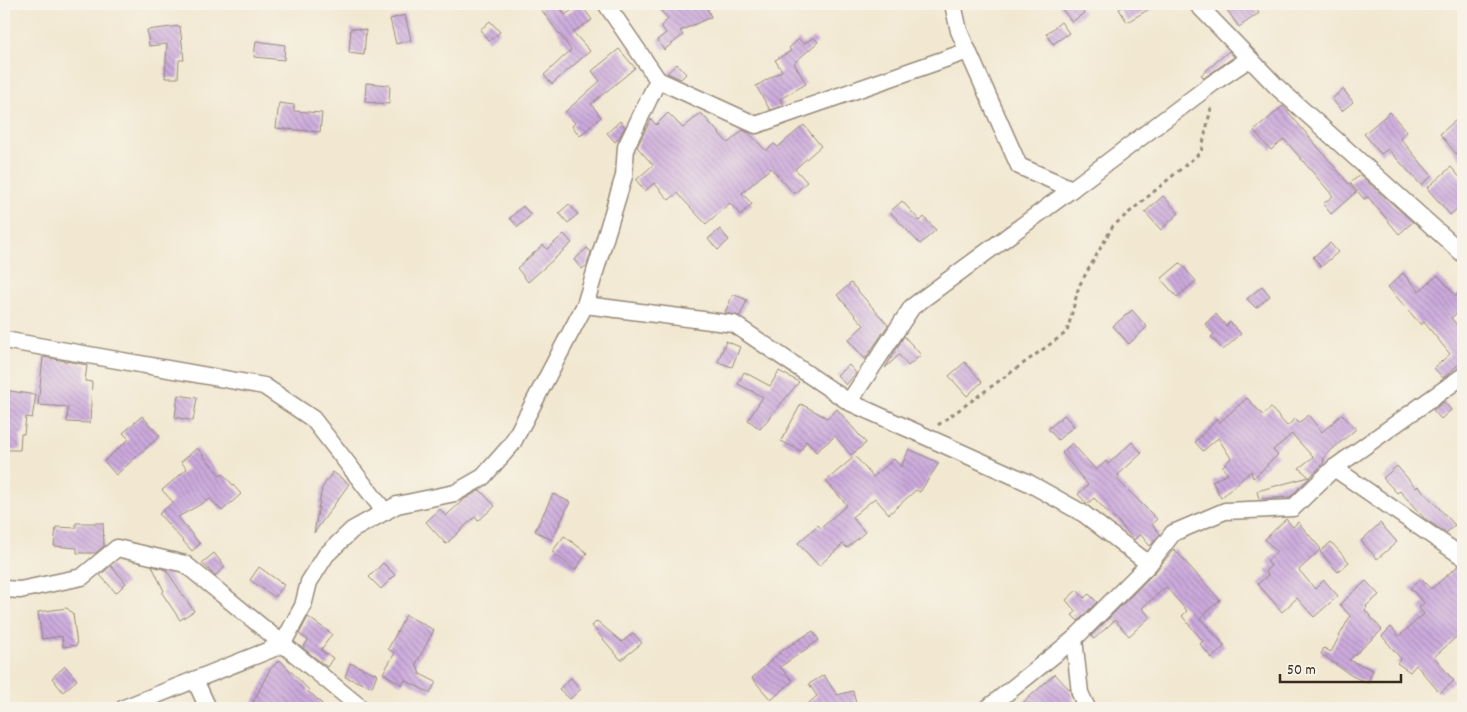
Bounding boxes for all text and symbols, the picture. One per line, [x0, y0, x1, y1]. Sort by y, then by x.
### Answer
scale bar [1280, 652, 1401, 684]
text: 50 m [1287, 660, 1316, 682]

